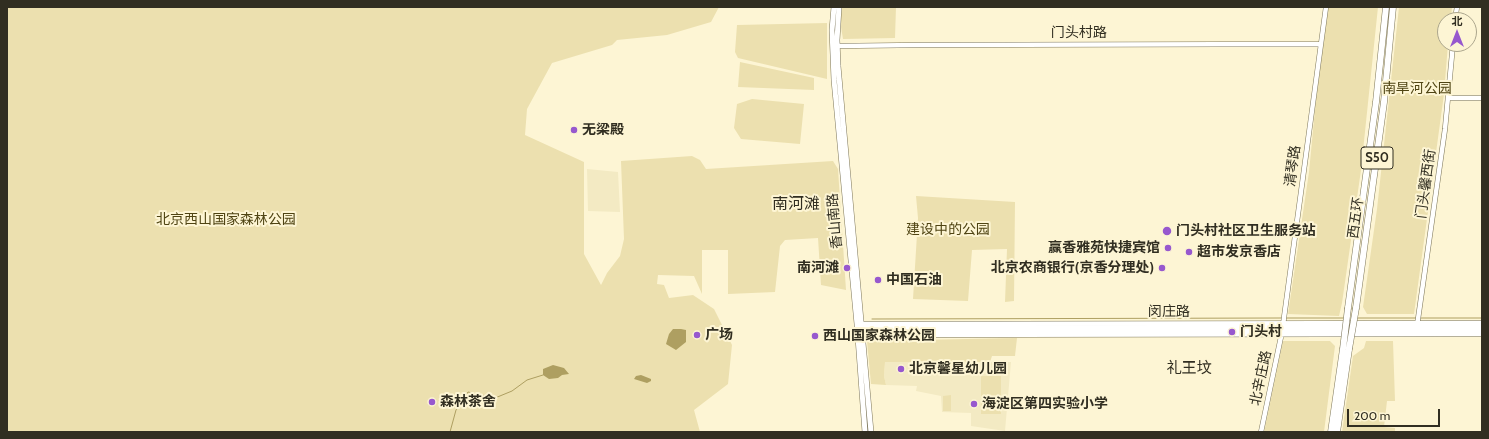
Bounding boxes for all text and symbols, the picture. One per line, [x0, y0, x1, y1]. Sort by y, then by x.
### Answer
north arrow [1437, 12, 1477, 52]
text: 北 [1452, 14, 1463, 28]
street label: 门头村路 [1051, 25, 1107, 41]
park label: 南旱河公园 [1382, 81, 1452, 97]
place label: 无梁殿 [582, 122, 624, 138]
marker: 无梁殿 [569, 125, 579, 135]
street label: 清琴路 [1282, 144, 1304, 188]
road number: S50 [1361, 147, 1393, 169]
street label: 门头馨西街 [1413, 148, 1439, 220]
street label: 香山南路 [824, 192, 846, 250]
district label: 南河滩 [772, 194, 820, 214]
street label: 西五环 [1345, 196, 1367, 240]
park label: 北京西山国家森林公园 [156, 212, 296, 228]
park label: 建设中的公园 [906, 222, 990, 238]
place label: 门头村社区卫生服务站 [1176, 223, 1316, 239]
marker: 门头村社区卫生服务站 [1161, 225, 1173, 237]
place label: 赢香雅苑快捷宾馆 [1048, 240, 1160, 256]
marker: 赢香雅苑快捷宾馆 [1163, 243, 1173, 253]
place label: 超市发京香店 [1197, 244, 1281, 260]
marker: 超市发京香店 [1184, 247, 1194, 257]
place label: 南河滩 [797, 260, 839, 276]
place label: 北京农商银行(京香分理处) [991, 260, 1154, 276]
marker: 南河滩 [842, 263, 852, 273]
marker: 北京农商银行(京香分理处) [1157, 263, 1167, 273]
place label: 中国石油 [886, 272, 942, 288]
marker: 中国石油 [873, 275, 883, 285]
street label: 闵庄路 [1148, 304, 1190, 320]
place label: 门头村 [1240, 324, 1282, 340]
place label: 广场 [705, 327, 733, 343]
marker: 门头村 [1227, 327, 1237, 337]
place label: 西山国家森林公园 [823, 328, 935, 344]
marker: 广场 [692, 330, 702, 340]
marker: 西山国家森林公园 [810, 331, 820, 341]
street label: 北辛庄路 [1247, 349, 1275, 407]
district label: 礼王坟 [1167, 360, 1211, 378]
place label: 北京馨星幼儿园 [909, 361, 1007, 377]
marker: 北京馨星幼儿园 [896, 364, 906, 374]
place label: 森林茶舍 [440, 394, 496, 410]
place label: 海淀区第四实验小学 [982, 396, 1108, 412]
marker: 森林茶舍 [427, 397, 437, 407]
marker: 海淀区第四实验小学 [969, 399, 979, 409]
scale bar [1349, 401, 1442, 427]
text: 200 m [1354, 408, 1390, 423]

